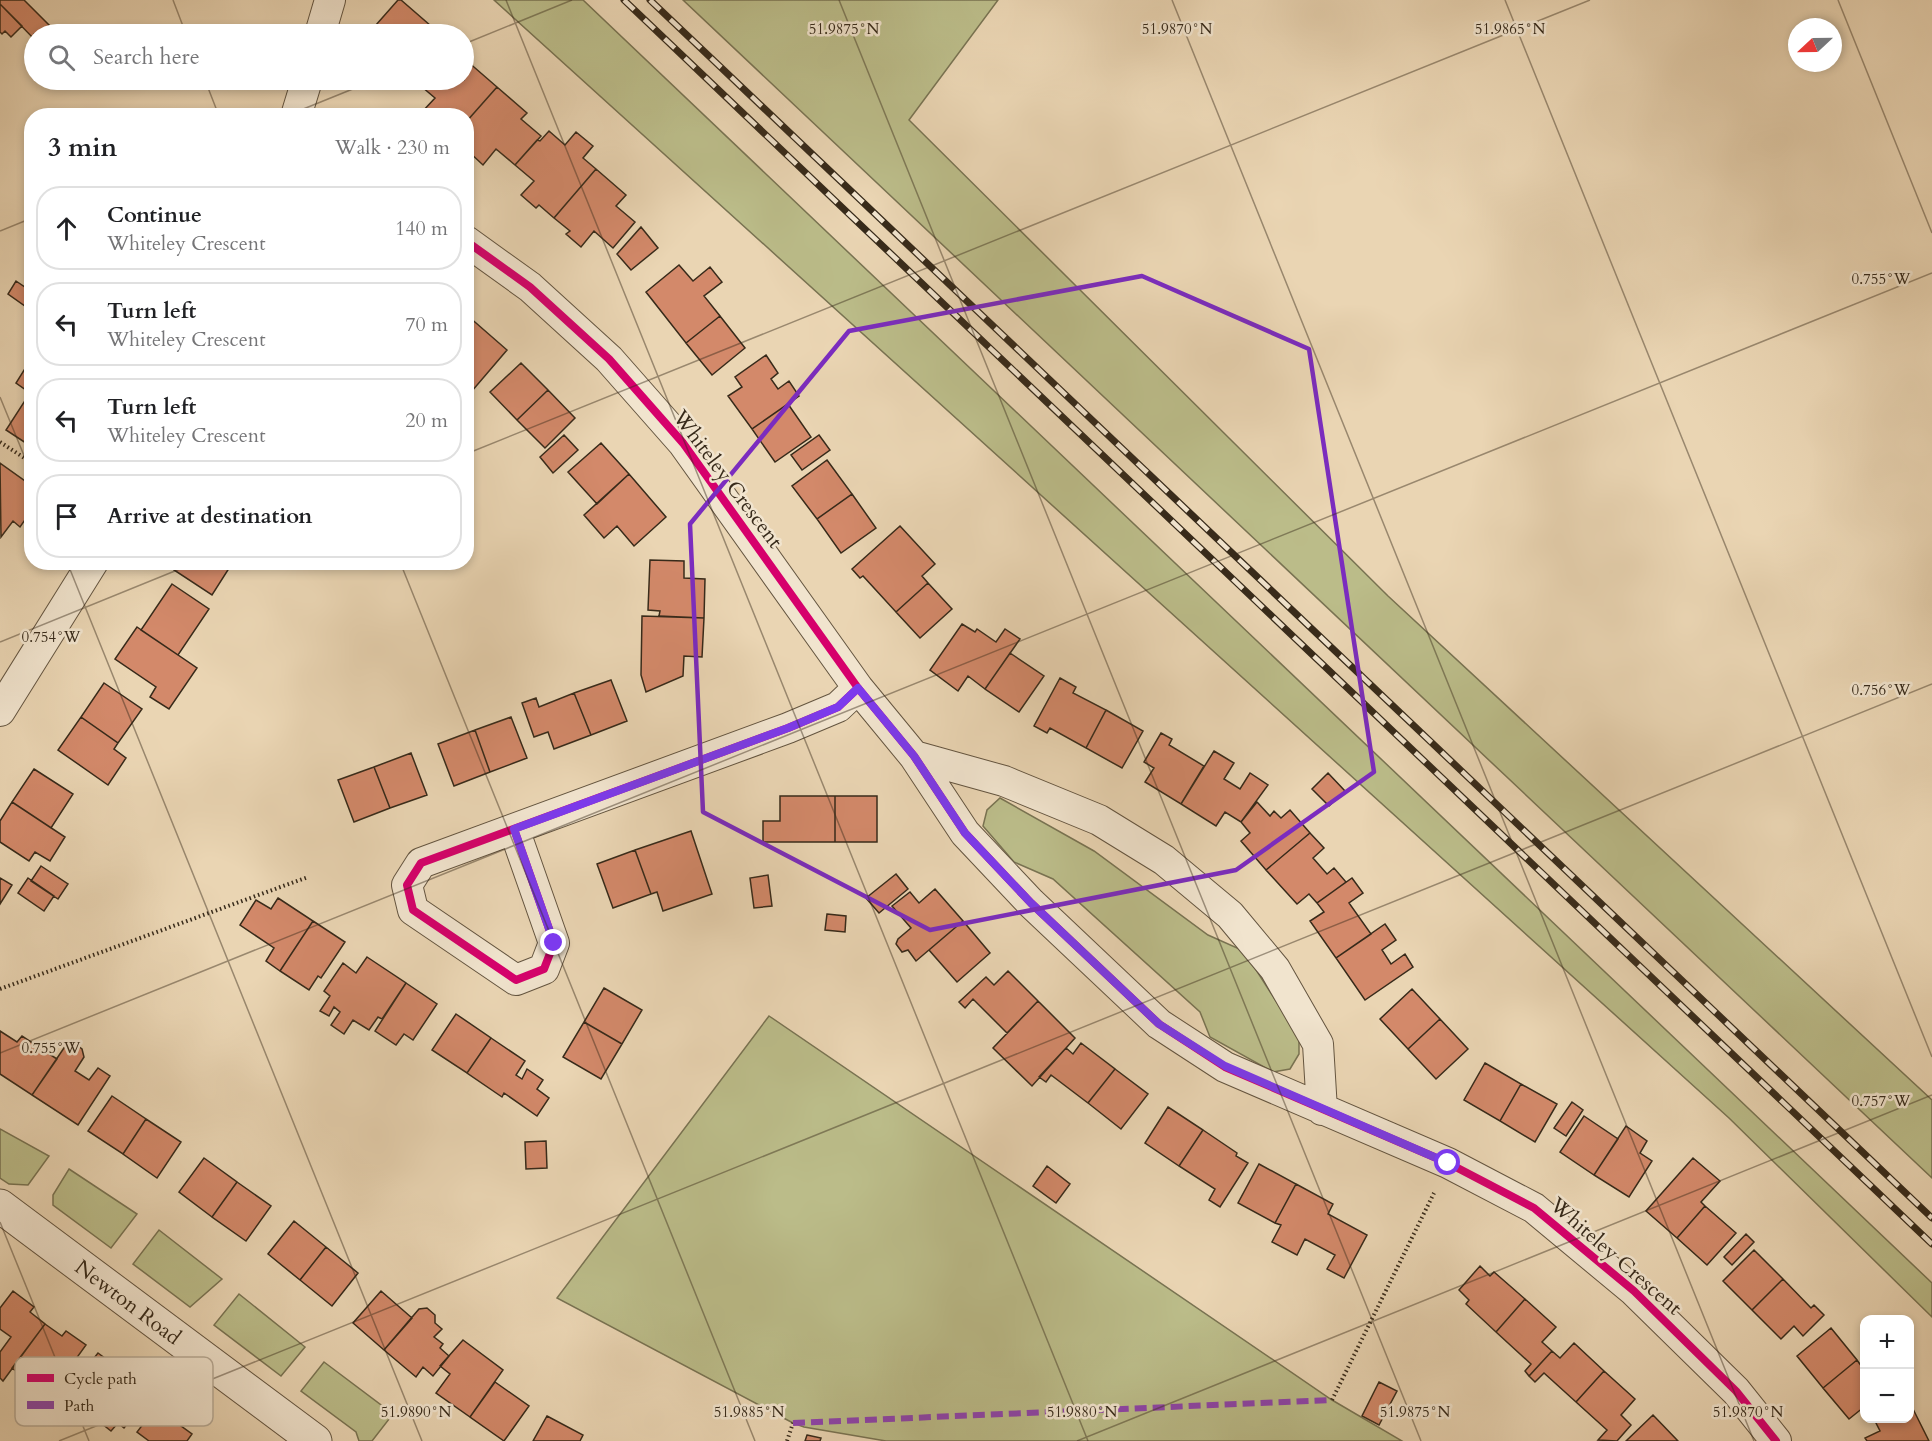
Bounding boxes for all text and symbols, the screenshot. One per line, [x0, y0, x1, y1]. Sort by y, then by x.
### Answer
north arrow [1788, 18, 1842, 72]
text: 51.9875°N [809, 19, 879, 39]
text: 51.9870°N [1142, 19, 1212, 39]
text: 51.9865°N [1475, 19, 1545, 39]
search box [24, 24, 474, 90]
icon: search [45, 41, 78, 74]
text: Search here [93, 42, 200, 72]
text: 3 min [48, 130, 117, 165]
text: Walk · 230 m [335, 134, 450, 161]
text: Continue [107, 200, 202, 230]
icon: ahead [50, 212, 83, 245]
text: 140 m [395, 215, 448, 242]
text: Whiteley Crescent [107, 230, 265, 257]
text: 0.755°W [1852, 269, 1911, 289]
text: Turn left [107, 296, 196, 326]
icon: left [50, 308, 83, 341]
text: 70 m [405, 311, 448, 338]
text: Whiteley Crescent [107, 326, 265, 353]
text: Turn left [107, 392, 196, 422]
street label: Whiteley Crescent [665, 403, 789, 555]
icon: left [50, 404, 83, 437]
text: 20 m [405, 407, 448, 434]
text: Whiteley Crescent [107, 422, 265, 449]
icon: arrive [50, 500, 83, 533]
text: Arrive at destination [107, 501, 312, 531]
text: 0.754°W [22, 627, 81, 647]
text: 0.756°W [1852, 680, 1911, 700]
route end [540, 929, 566, 955]
text: 0.755°W [22, 1038, 81, 1058]
text: 0.757°W [1852, 1091, 1911, 1111]
route start [1434, 1149, 1460, 1175]
street label: Whiteley Crescent [1543, 1190, 1688, 1322]
street label: Newton Road [69, 1253, 187, 1352]
map controls [1860, 1315, 1914, 1423]
button: + [1860, 1315, 1914, 1369]
legend [15, 1357, 213, 1426]
text: Cycle path [64, 1368, 137, 1390]
button: − [1860, 1369, 1914, 1423]
text: Path [64, 1395, 94, 1417]
text: 51.9890°N [381, 1402, 451, 1422]
text: 51.9885°N [714, 1402, 784, 1422]
text: 51.9880°N [1047, 1402, 1117, 1422]
text: 51.9875°N [1380, 1402, 1450, 1422]
text: 51.9870°N [1713, 1402, 1783, 1422]

